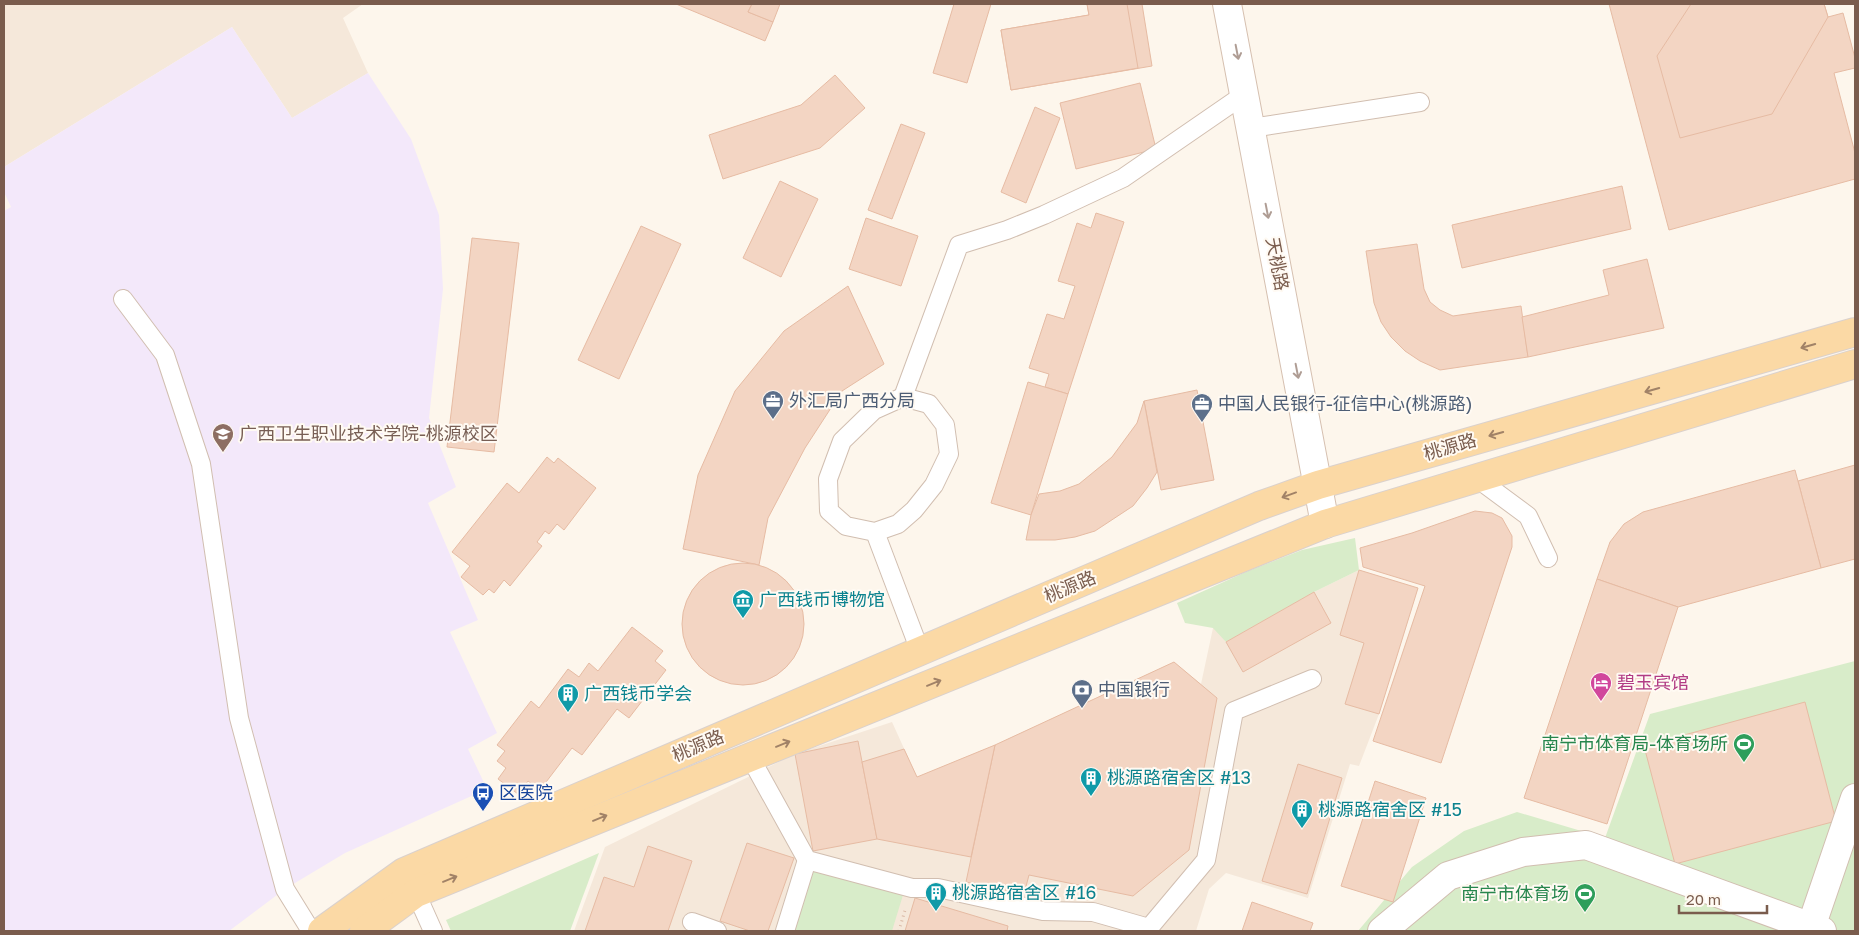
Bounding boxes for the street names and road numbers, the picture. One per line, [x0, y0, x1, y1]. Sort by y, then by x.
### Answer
street label: 天桃路 [1262, 235, 1294, 292]
street label: 桃源路 [1421, 428, 1479, 464]
street label: 桃源路 [1040, 565, 1099, 607]
street label: 桃源路 [668, 724, 727, 766]

